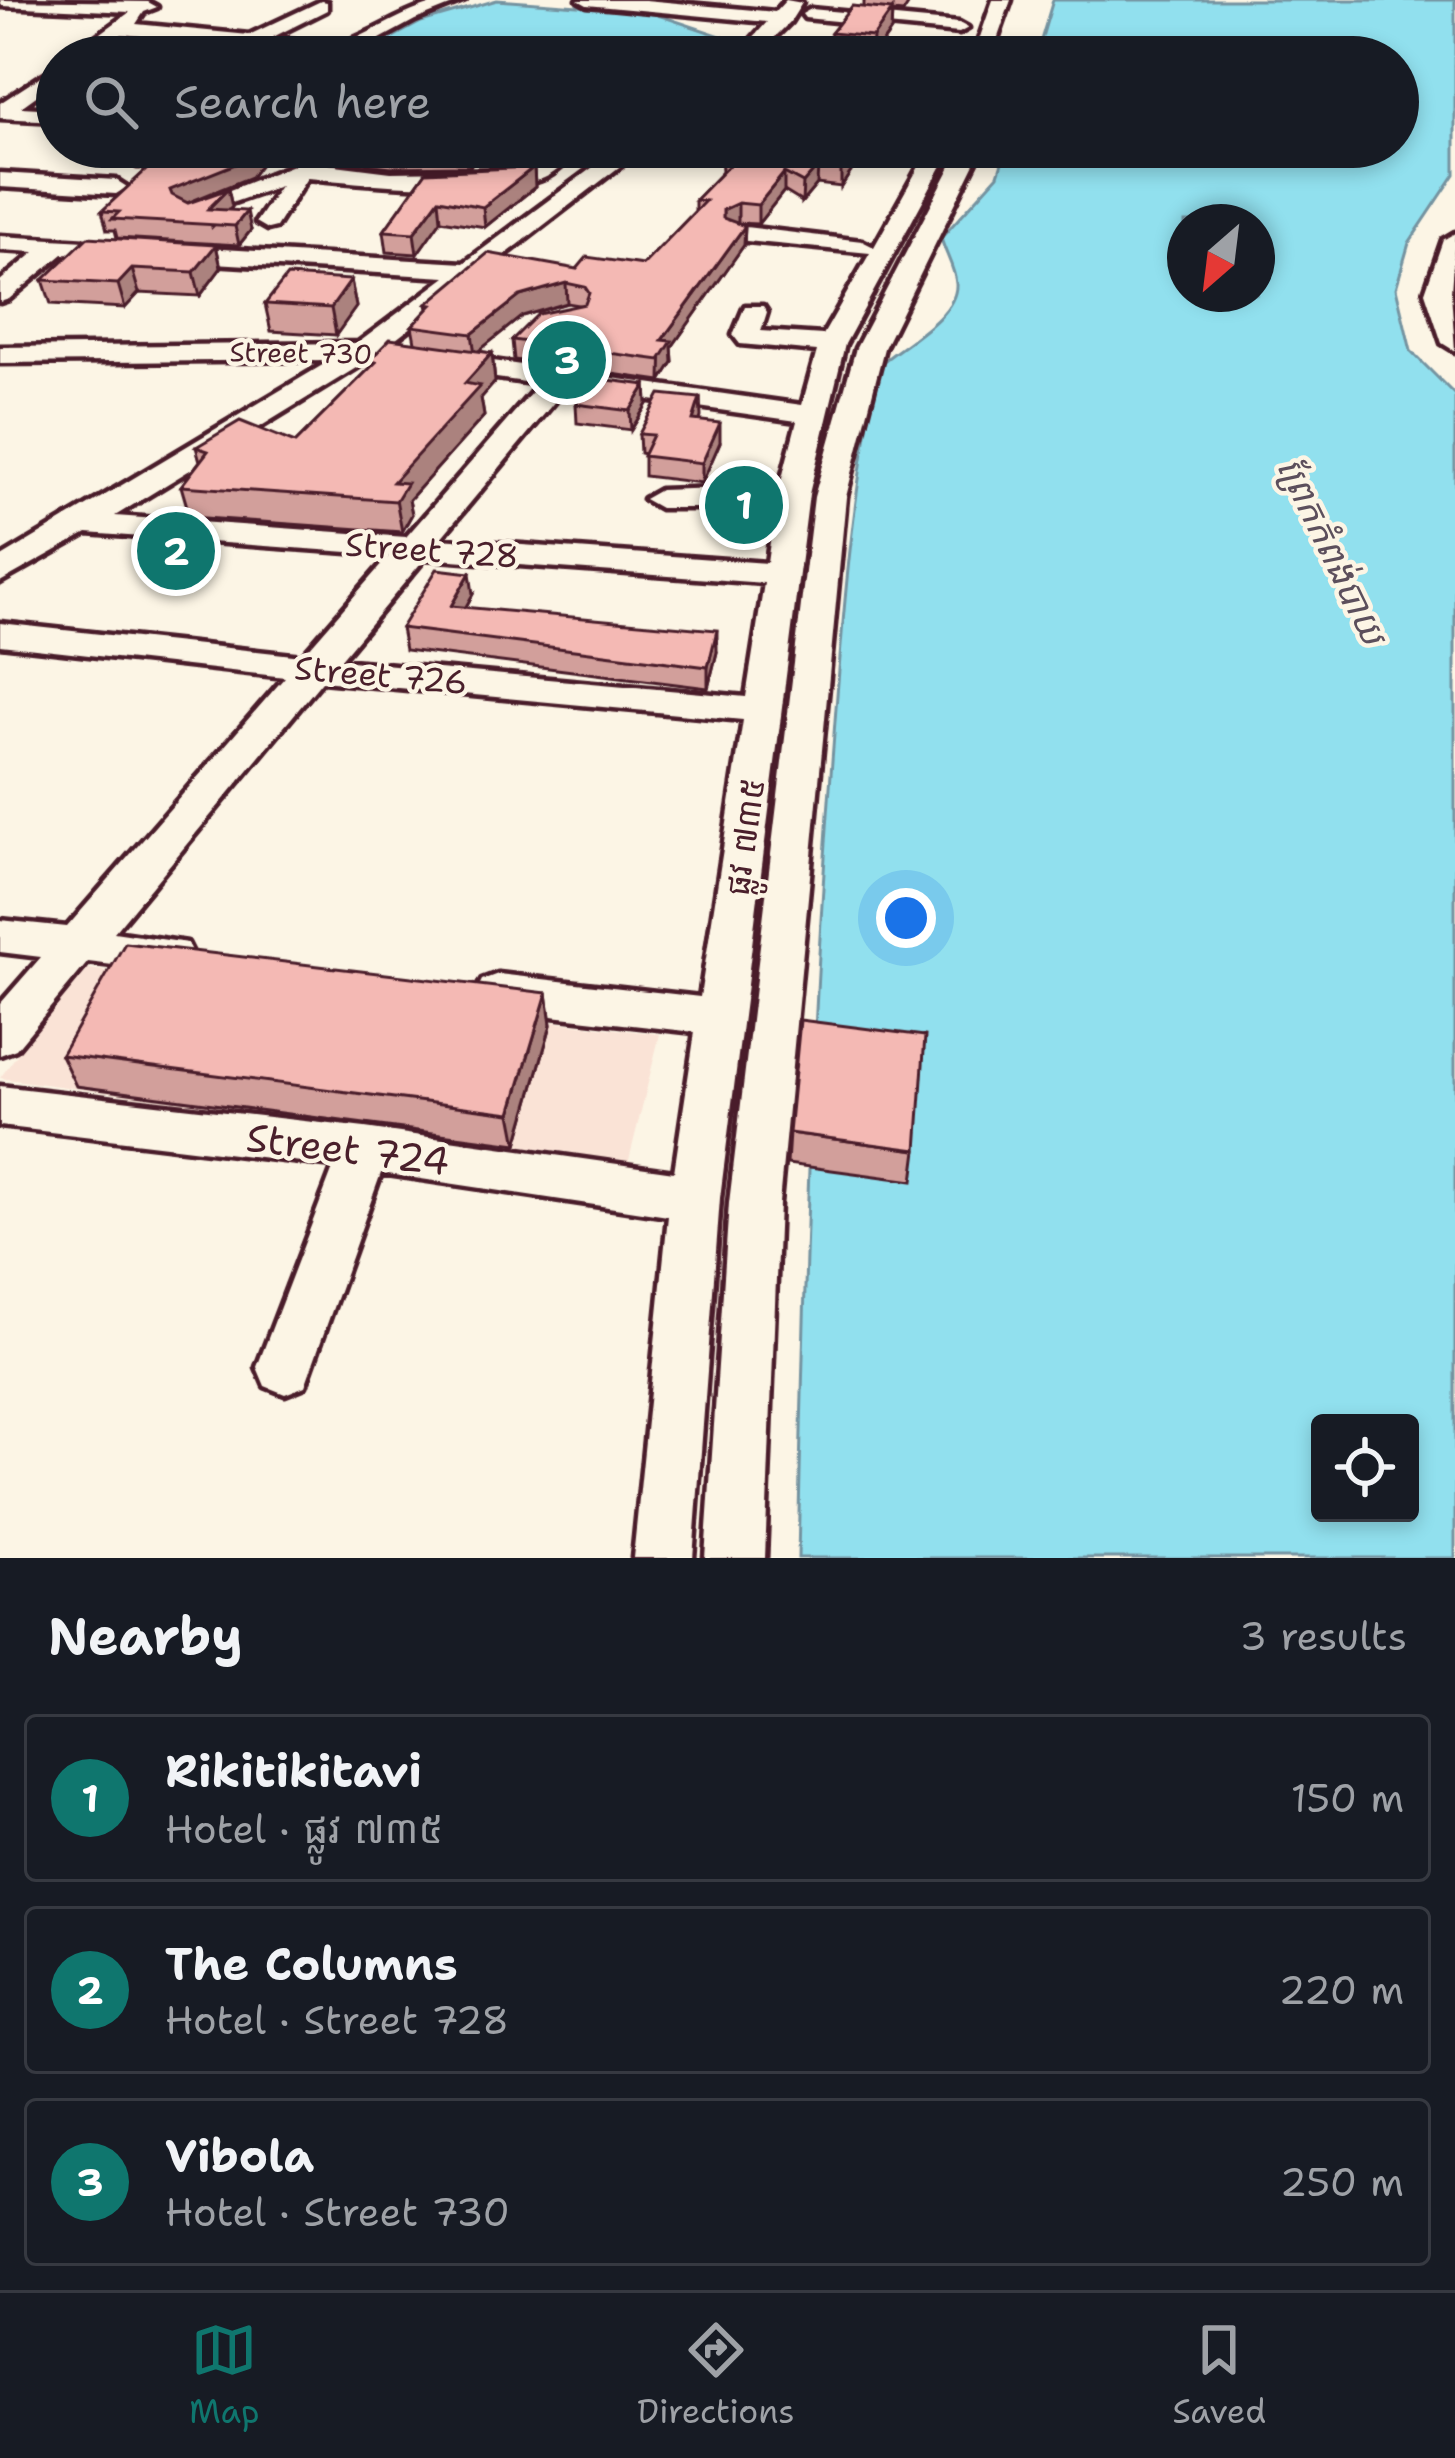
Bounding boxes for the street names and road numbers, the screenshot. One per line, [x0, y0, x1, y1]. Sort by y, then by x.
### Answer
street label: Street 730 [229, 333, 373, 373]
street label: Street 728 [344, 521, 520, 579]
street label: Street 726 [293, 645, 469, 705]
street label: ផ្លូវ ៧៣៥ [715, 775, 782, 900]
street label: Street 724 [244, 1111, 452, 1187]

